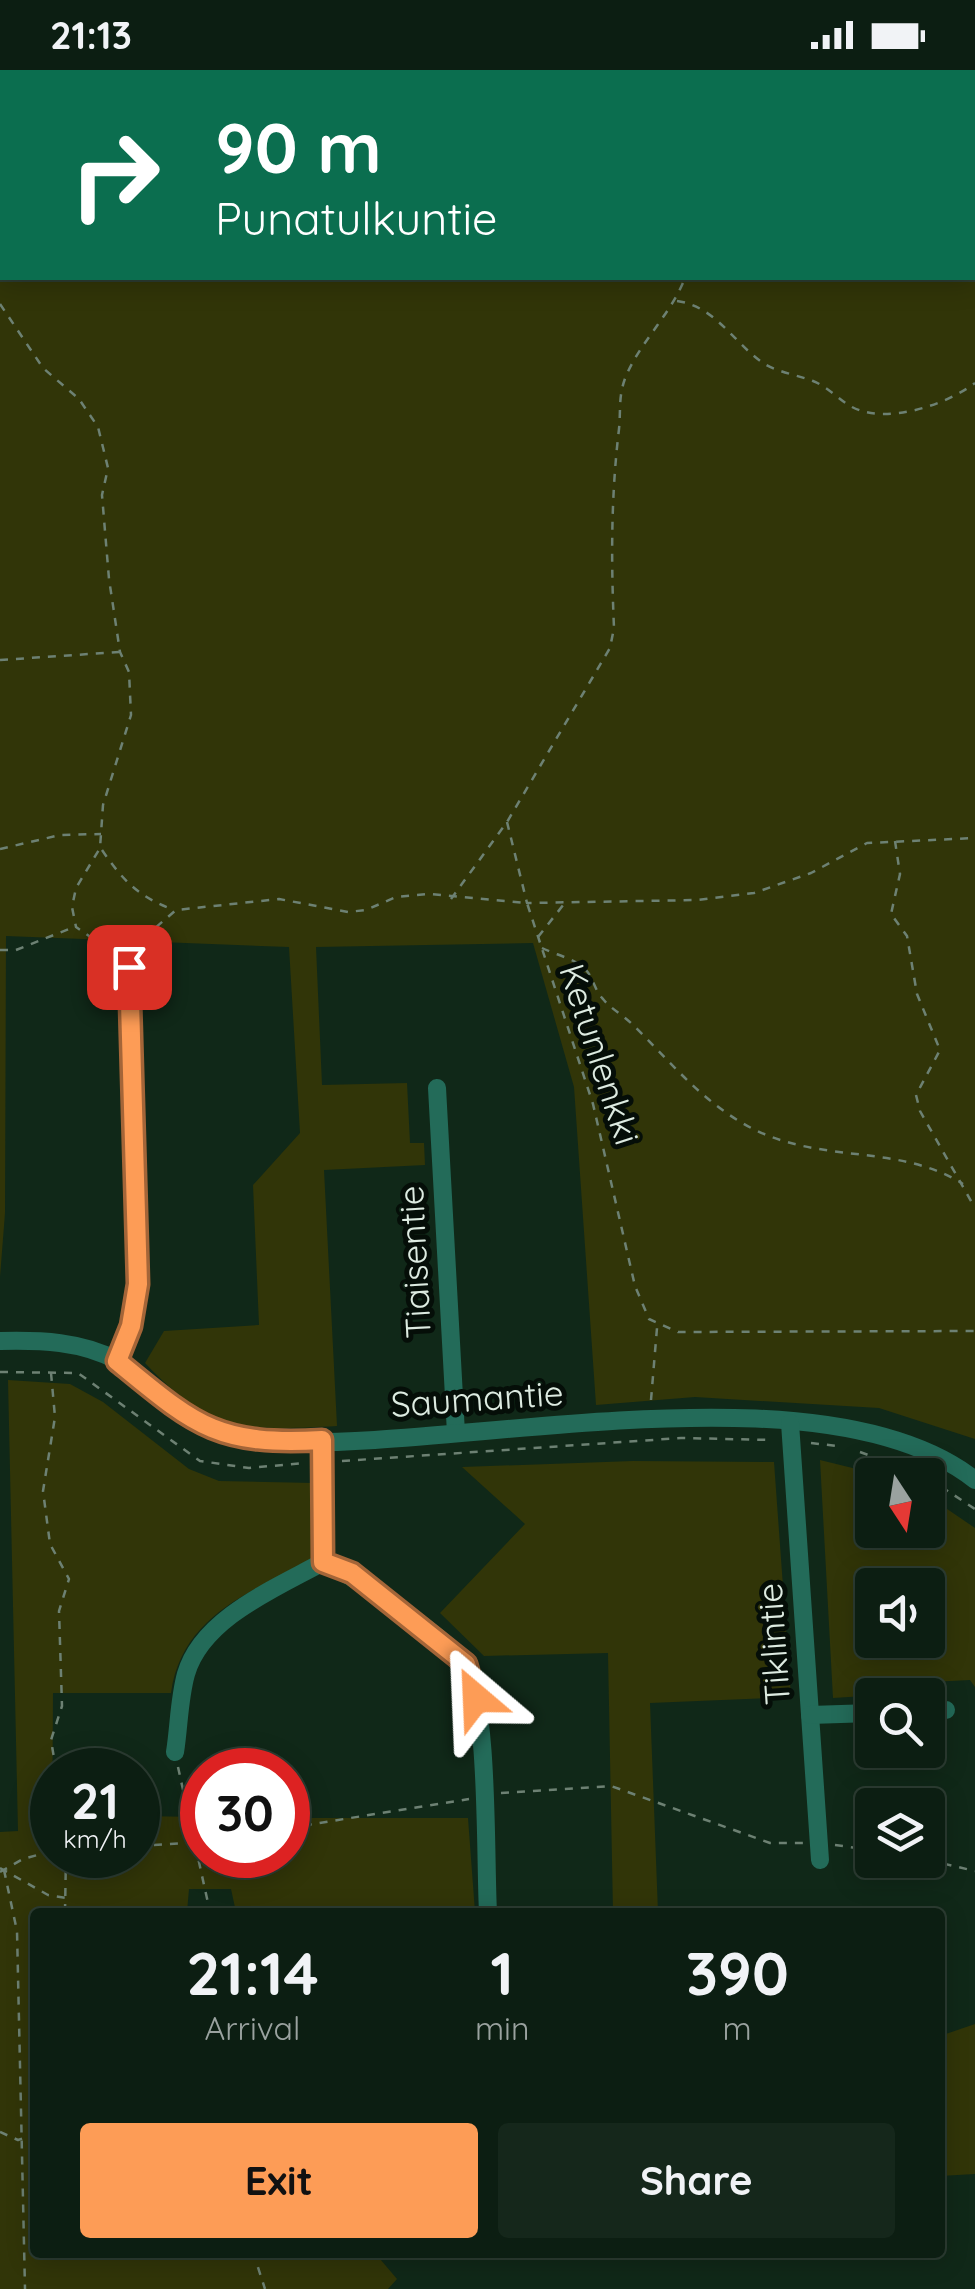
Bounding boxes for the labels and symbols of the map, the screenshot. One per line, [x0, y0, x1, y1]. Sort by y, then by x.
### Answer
pin [87, 925, 172, 1010]
street label: Ketunlenkki [550, 958, 650, 1150]
street label: Tiaisentie [388, 1185, 440, 1339]
street label: Saumantie [389, 1370, 565, 1426]
north arrow [855, 1458, 945, 1548]
street label: Tiklintie [747, 1582, 799, 1706]
position arrow [424, 1646, 528, 1750]
speed limit sign: 30 [180, 1748, 310, 1878]

